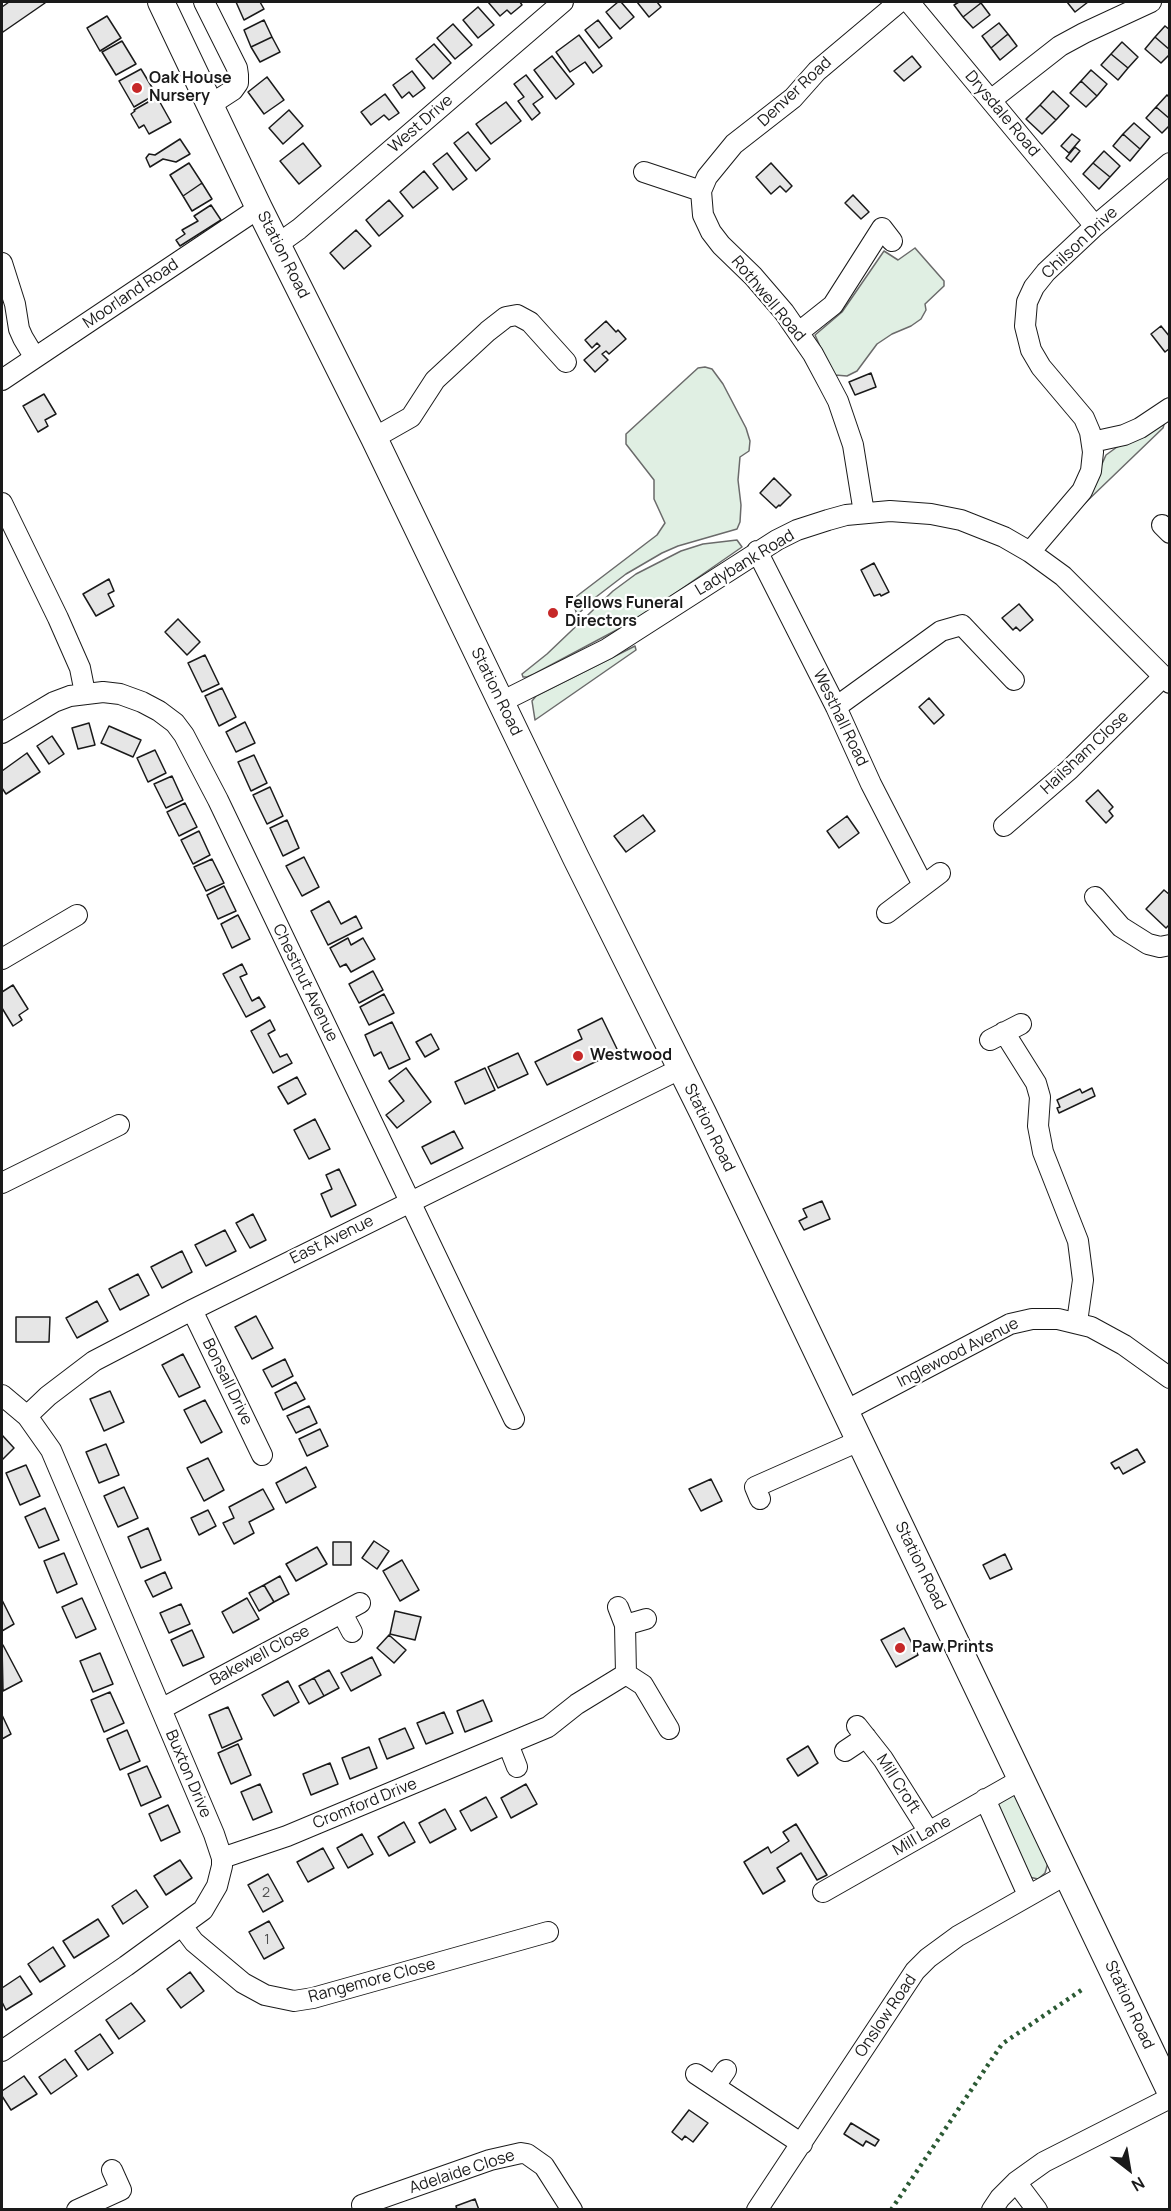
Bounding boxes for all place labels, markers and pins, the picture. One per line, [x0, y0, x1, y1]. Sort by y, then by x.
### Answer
place label: Oak House Nursery [149, 69, 232, 107]
marker: Oak House Nursery [130, 81, 144, 95]
place label: Fellows Funeral Directors [565, 594, 683, 632]
marker: Fellows Funeral Directors [546, 606, 560, 620]
place label: Westwood [590, 1046, 672, 1066]
marker: Westwood [571, 1049, 585, 1063]
place label: Paw Prints [912, 1638, 994, 1658]
marker: Paw Prints [893, 1641, 907, 1655]

